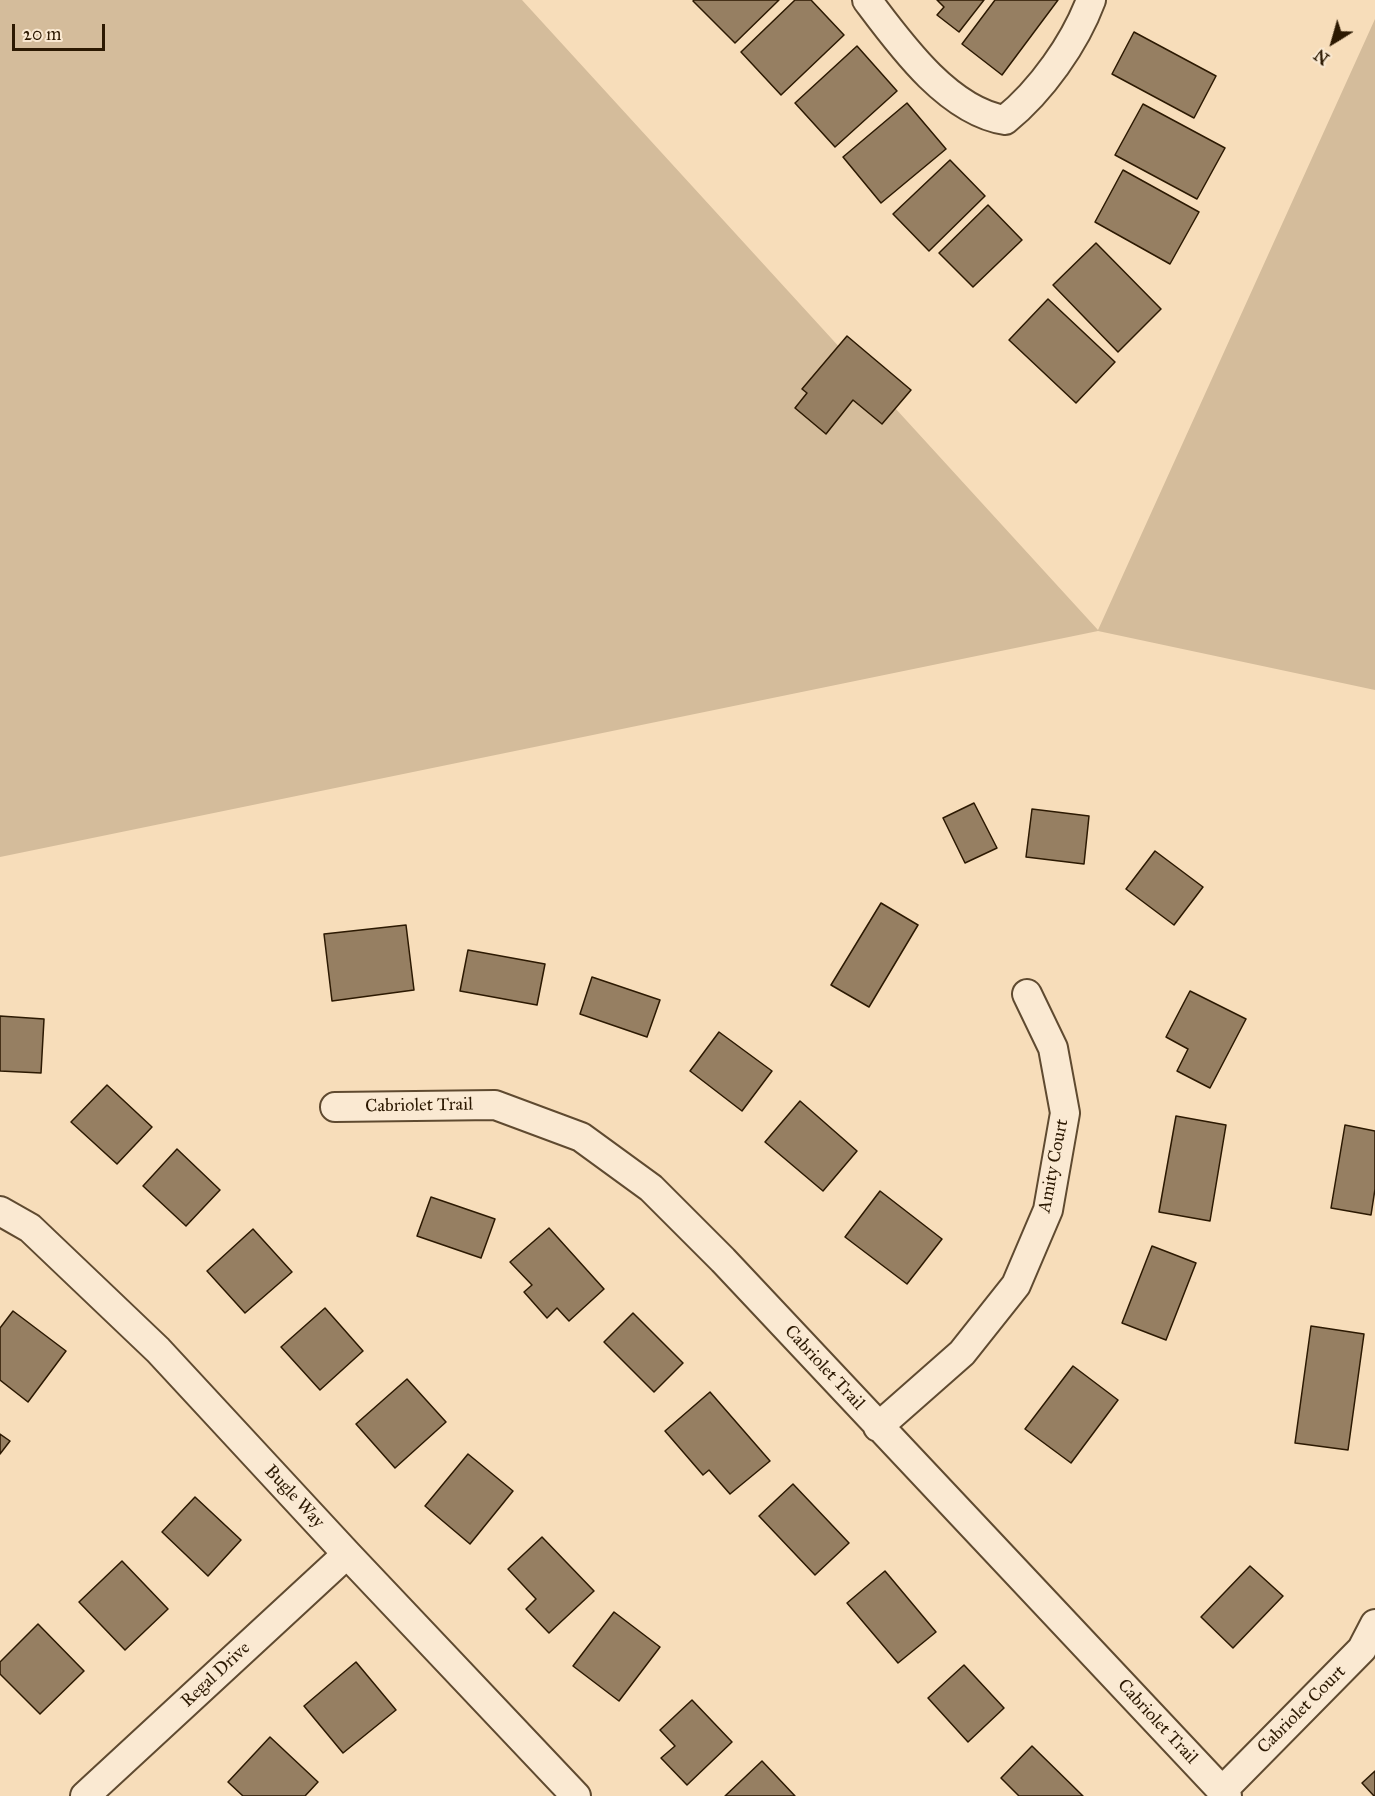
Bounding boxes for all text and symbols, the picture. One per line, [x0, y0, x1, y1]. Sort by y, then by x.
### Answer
scale bar [15, 12, 108, 50]
north arrow [1303, 12, 1363, 72]
text: 20 m [23, 23, 61, 45]
text: N [1311, 45, 1333, 68]
street label: Cabriolet Trail [365, 1094, 473, 1118]
street label: Amity Court [1034, 1117, 1074, 1215]
street label: Cabriolet Trail [779, 1321, 869, 1415]
street label: Bugle Way [259, 1461, 329, 1533]
street label: Regal Drive [177, 1638, 255, 1712]
street label: Cabriolet Court [1253, 1661, 1351, 1759]
street label: Cabriolet Trail [1112, 1675, 1202, 1769]

